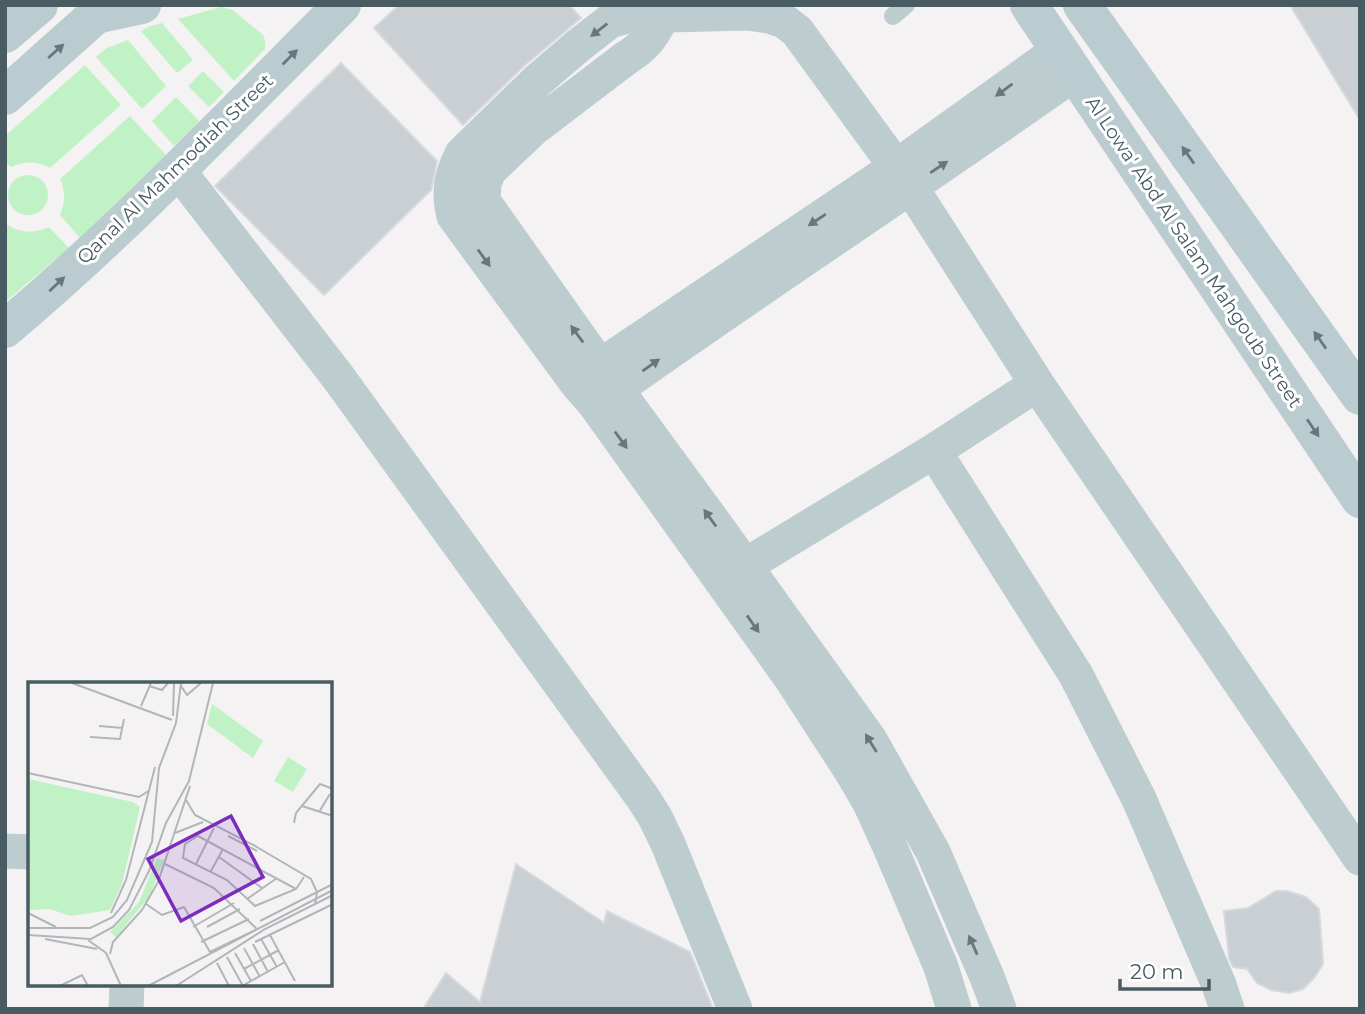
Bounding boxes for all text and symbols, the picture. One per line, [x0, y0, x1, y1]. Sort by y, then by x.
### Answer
one-way arrow [590, 22, 608, 37]
one-way arrow [47, 43, 65, 59]
one-way arrow [281, 49, 298, 65]
street label: Qanal Al Mahmodiah Street [72, 69, 278, 269]
one-way arrow [995, 82, 1013, 96]
street label: Al Lowa' Abd Al Salam Mahgoub Street [1081, 92, 1307, 412]
one-way arrow [1181, 146, 1195, 164]
one-way arrow [930, 160, 949, 173]
one-way arrow [808, 213, 827, 226]
one-way arrow [477, 248, 492, 266]
one-way arrow [48, 276, 66, 292]
one-way arrow [570, 325, 584, 343]
one-way arrow [1313, 331, 1327, 349]
one-way arrow [642, 358, 660, 372]
one-way arrow [1306, 418, 1319, 438]
one-way arrow [613, 431, 627, 449]
one-way arrow [703, 509, 718, 527]
one-way arrow [746, 615, 759, 634]
inset map [28, 682, 332, 986]
one-way arrow [865, 733, 877, 752]
one-way arrow [967, 935, 978, 956]
scale bar [1120, 948, 1209, 992]
text: 20 m [1130, 959, 1184, 984]

